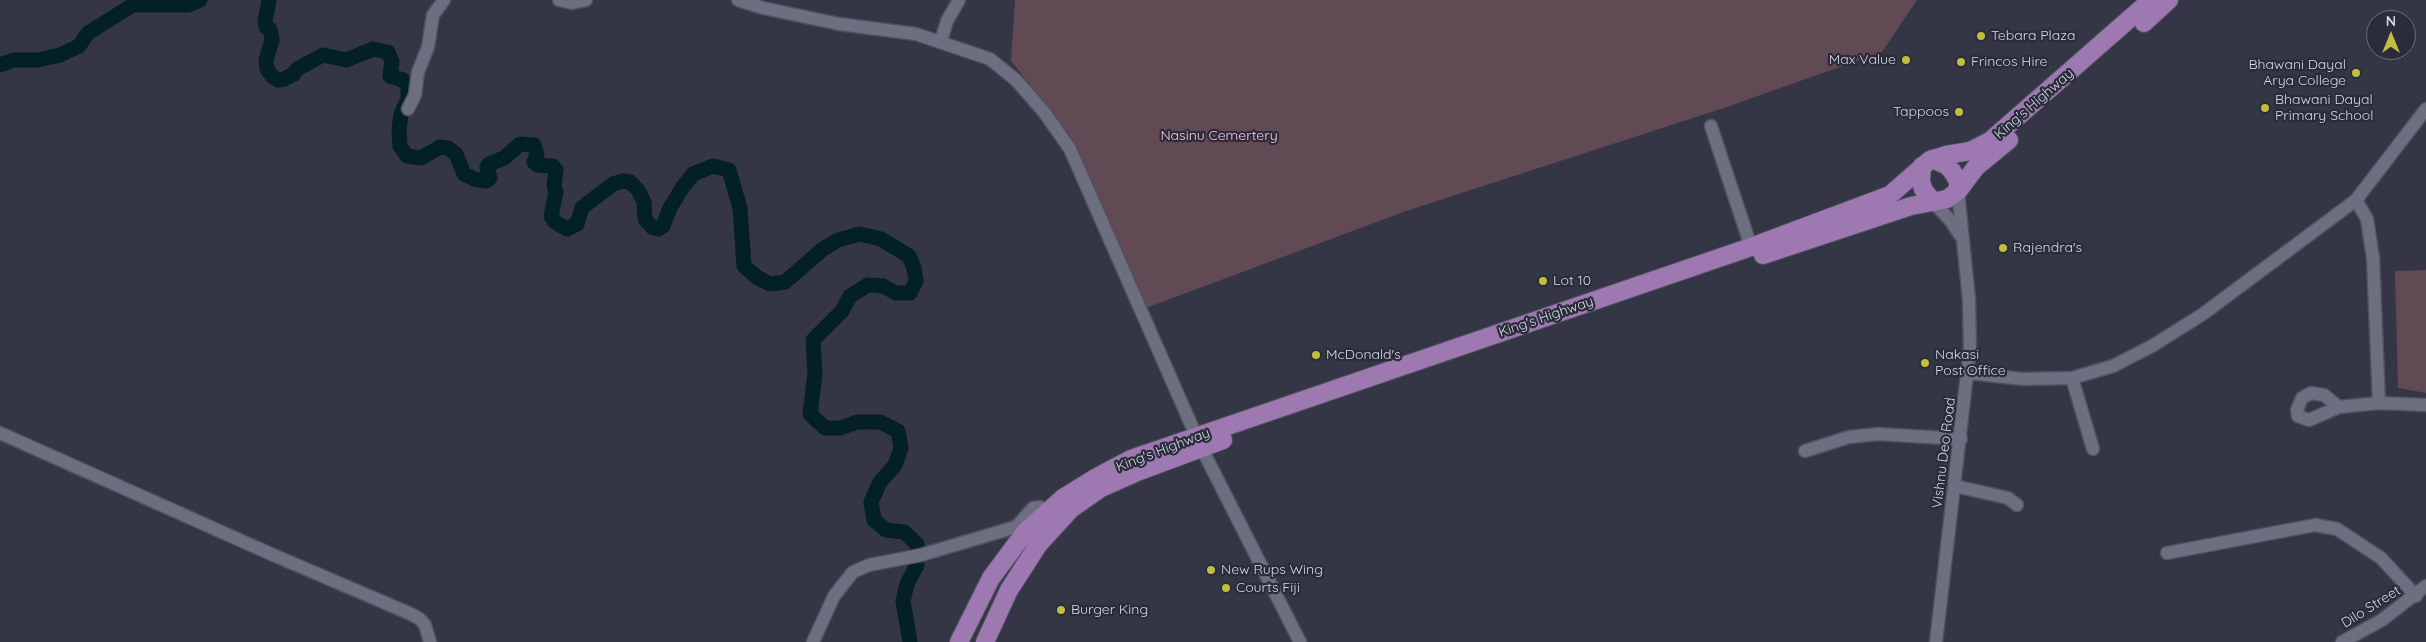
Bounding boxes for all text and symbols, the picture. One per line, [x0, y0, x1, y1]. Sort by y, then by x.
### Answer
north arrow [2366, 10, 2416, 60]
text: N [2386, 12, 2396, 30]
place label: Tebara Plaza [1991, 28, 2075, 44]
marker: Tebara Plaza [1975, 30, 1987, 42]
place label: Max Value [1829, 52, 1896, 68]
marker: Max Value [1900, 54, 1912, 66]
place label: Frincos Hire [1971, 54, 2047, 70]
marker: Frincos Hire [1955, 56, 1967, 68]
place label: Bhawani Dayal Arya College [2248, 57, 2346, 90]
street label: King's Highway [1991, 65, 2077, 143]
marker: Bhawani Dayal Arya College [2350, 67, 2362, 79]
place label: Bhawani Dayal Primary School [2275, 92, 2373, 124]
marker: Bhawani Dayal Primary School [2259, 102, 2271, 114]
place label: Tappoos [1893, 104, 1949, 120]
marker: Tappoos [1953, 106, 1965, 118]
park label: Nasinu Cemertery [1160, 128, 1278, 144]
place label: Rajendra's [2013, 240, 2082, 256]
marker: Rajendra's [1997, 242, 2009, 254]
place label: Lot 10 [1553, 273, 1591, 289]
marker: Lot 10 [1537, 275, 1549, 287]
street label: King's Highway [1496, 293, 1596, 341]
place label: McDonald's [1326, 347, 1401, 363]
place label: Nakasi Post Office [1935, 347, 2006, 380]
marker: McDonald's [1310, 349, 1322, 361]
marker: Nakasi Post Office [1919, 357, 1931, 369]
street label: Vishnu Deo Road [1929, 396, 1959, 510]
street label: King's Highway [1114, 424, 1212, 476]
place label: New Rups Wing [1221, 562, 1323, 578]
marker: New Rups Wing [1205, 564, 1217, 576]
place label: Courts Fiji [1236, 580, 1300, 596]
marker: Courts Fiji [1220, 582, 1232, 594]
street label: Dilo Street [2338, 582, 2404, 632]
place label: Burger King [1071, 602, 1148, 618]
marker: Burger King [1055, 604, 1067, 616]

